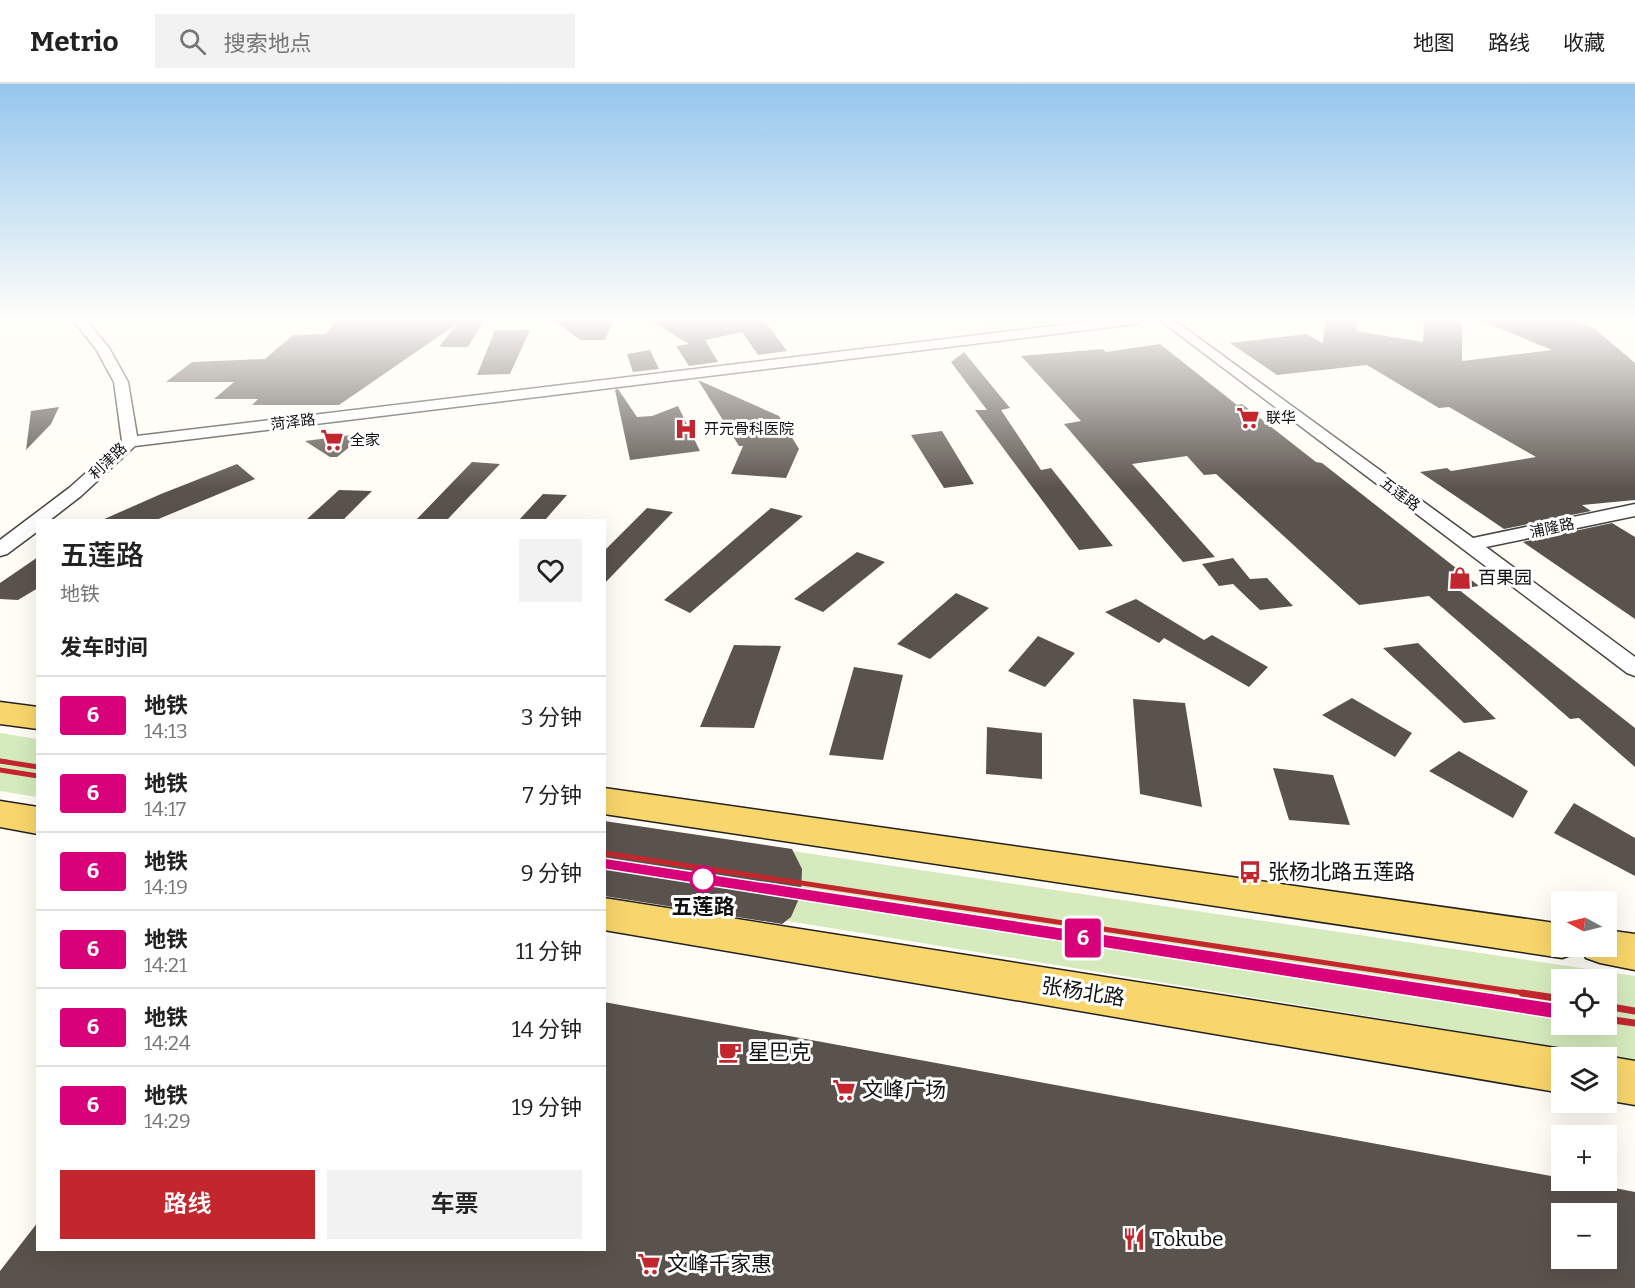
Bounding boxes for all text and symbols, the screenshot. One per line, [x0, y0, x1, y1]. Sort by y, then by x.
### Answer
search box [155, 14, 575, 68]
text: Metrio [30, 25, 119, 58]
icon: search [176, 25, 209, 58]
text: 搜索地点 [224, 30, 312, 57]
text: 地图 [1413, 30, 1455, 56]
text: 路线 [1488, 30, 1530, 56]
text: 收藏 [1563, 30, 1605, 56]
supermarket icon: 联华 [1235, 405, 1261, 431]
place label: 联华 [1266, 409, 1296, 427]
street label: 菏泽路 [270, 410, 316, 434]
hospital icon: 开元骨科医院 [673, 416, 699, 442]
place label: 开元骨科医院 [704, 420, 794, 438]
supermarket icon: 全家 [319, 427, 345, 453]
place label: 全家 [350, 431, 380, 449]
street label: 利津路 [86, 439, 130, 483]
street label: 五莲路 [1377, 473, 1423, 515]
street label: 浦隆路 [1528, 515, 1576, 541]
text: 五莲路 [60, 539, 144, 572]
button: heart [519, 539, 582, 602]
shop icon: 百果园 [1447, 565, 1473, 591]
place label: 百果园 [1478, 567, 1532, 589]
text: 地铁 [60, 582, 100, 606]
text: 发车时间 [60, 634, 148, 661]
text: 地铁 [144, 692, 188, 719]
text: 6 [87, 702, 99, 728]
text: 3 分钟 [521, 704, 582, 731]
text: 14:13 [144, 719, 188, 743]
text: 地铁 [144, 770, 188, 797]
text: 6 [87, 780, 99, 806]
text: 7 分钟 [523, 782, 582, 809]
text: 14:17 [144, 797, 186, 821]
text: 地铁 [144, 848, 188, 875]
text: 6 [87, 858, 99, 884]
bus stop icon: 张杨北路五莲路 [1237, 859, 1263, 885]
place label: 张杨北路五莲路 [1268, 859, 1415, 885]
text: 9 分钟 [521, 860, 582, 887]
marker: 五莲路 [690, 866, 716, 892]
text: 14:19 [144, 875, 188, 899]
north arrow [1551, 891, 1617, 957]
map controls [1551, 891, 1617, 1269]
place label: 五莲路 [672, 894, 735, 920]
line badge: 6 [1064, 918, 1102, 958]
text: 6 [1077, 925, 1089, 951]
text: 地铁 [144, 926, 188, 953]
text: 6 [87, 936, 99, 962]
text: 11 分钟 [516, 938, 582, 965]
text: 14:21 [144, 953, 187, 977]
button: locate [1551, 969, 1617, 1035]
street label: 张杨北路 [1039, 973, 1127, 1011]
text: 地铁 [144, 1004, 188, 1031]
text: 6 [87, 1014, 99, 1040]
text: 14 分钟 [512, 1016, 582, 1043]
text: 14:24 [144, 1031, 191, 1055]
cafe icon: 星巴克 [717, 1039, 743, 1065]
place label: 星巴克 [748, 1039, 811, 1065]
button: layers [1551, 1047, 1617, 1113]
supermarket icon: 文峰广场 [831, 1077, 857, 1103]
place label: 文峰广场 [862, 1077, 946, 1103]
text: 地铁 [144, 1082, 188, 1109]
text: 6 [87, 1092, 99, 1118]
text: 19 分钟 [512, 1094, 582, 1121]
text: 14:29 [144, 1109, 191, 1133]
button: + [1551, 1125, 1617, 1191]
button: 路线 [60, 1170, 315, 1239]
button: 车票 [327, 1170, 582, 1239]
button: − [1551, 1203, 1617, 1269]
restaurant icon: Tokube [1121, 1226, 1147, 1252]
place label: Tokube [1152, 1226, 1224, 1252]
supermarket icon: 文峰千家惠 [636, 1251, 662, 1277]
place label: 文峰千家惠 [667, 1251, 772, 1277]

